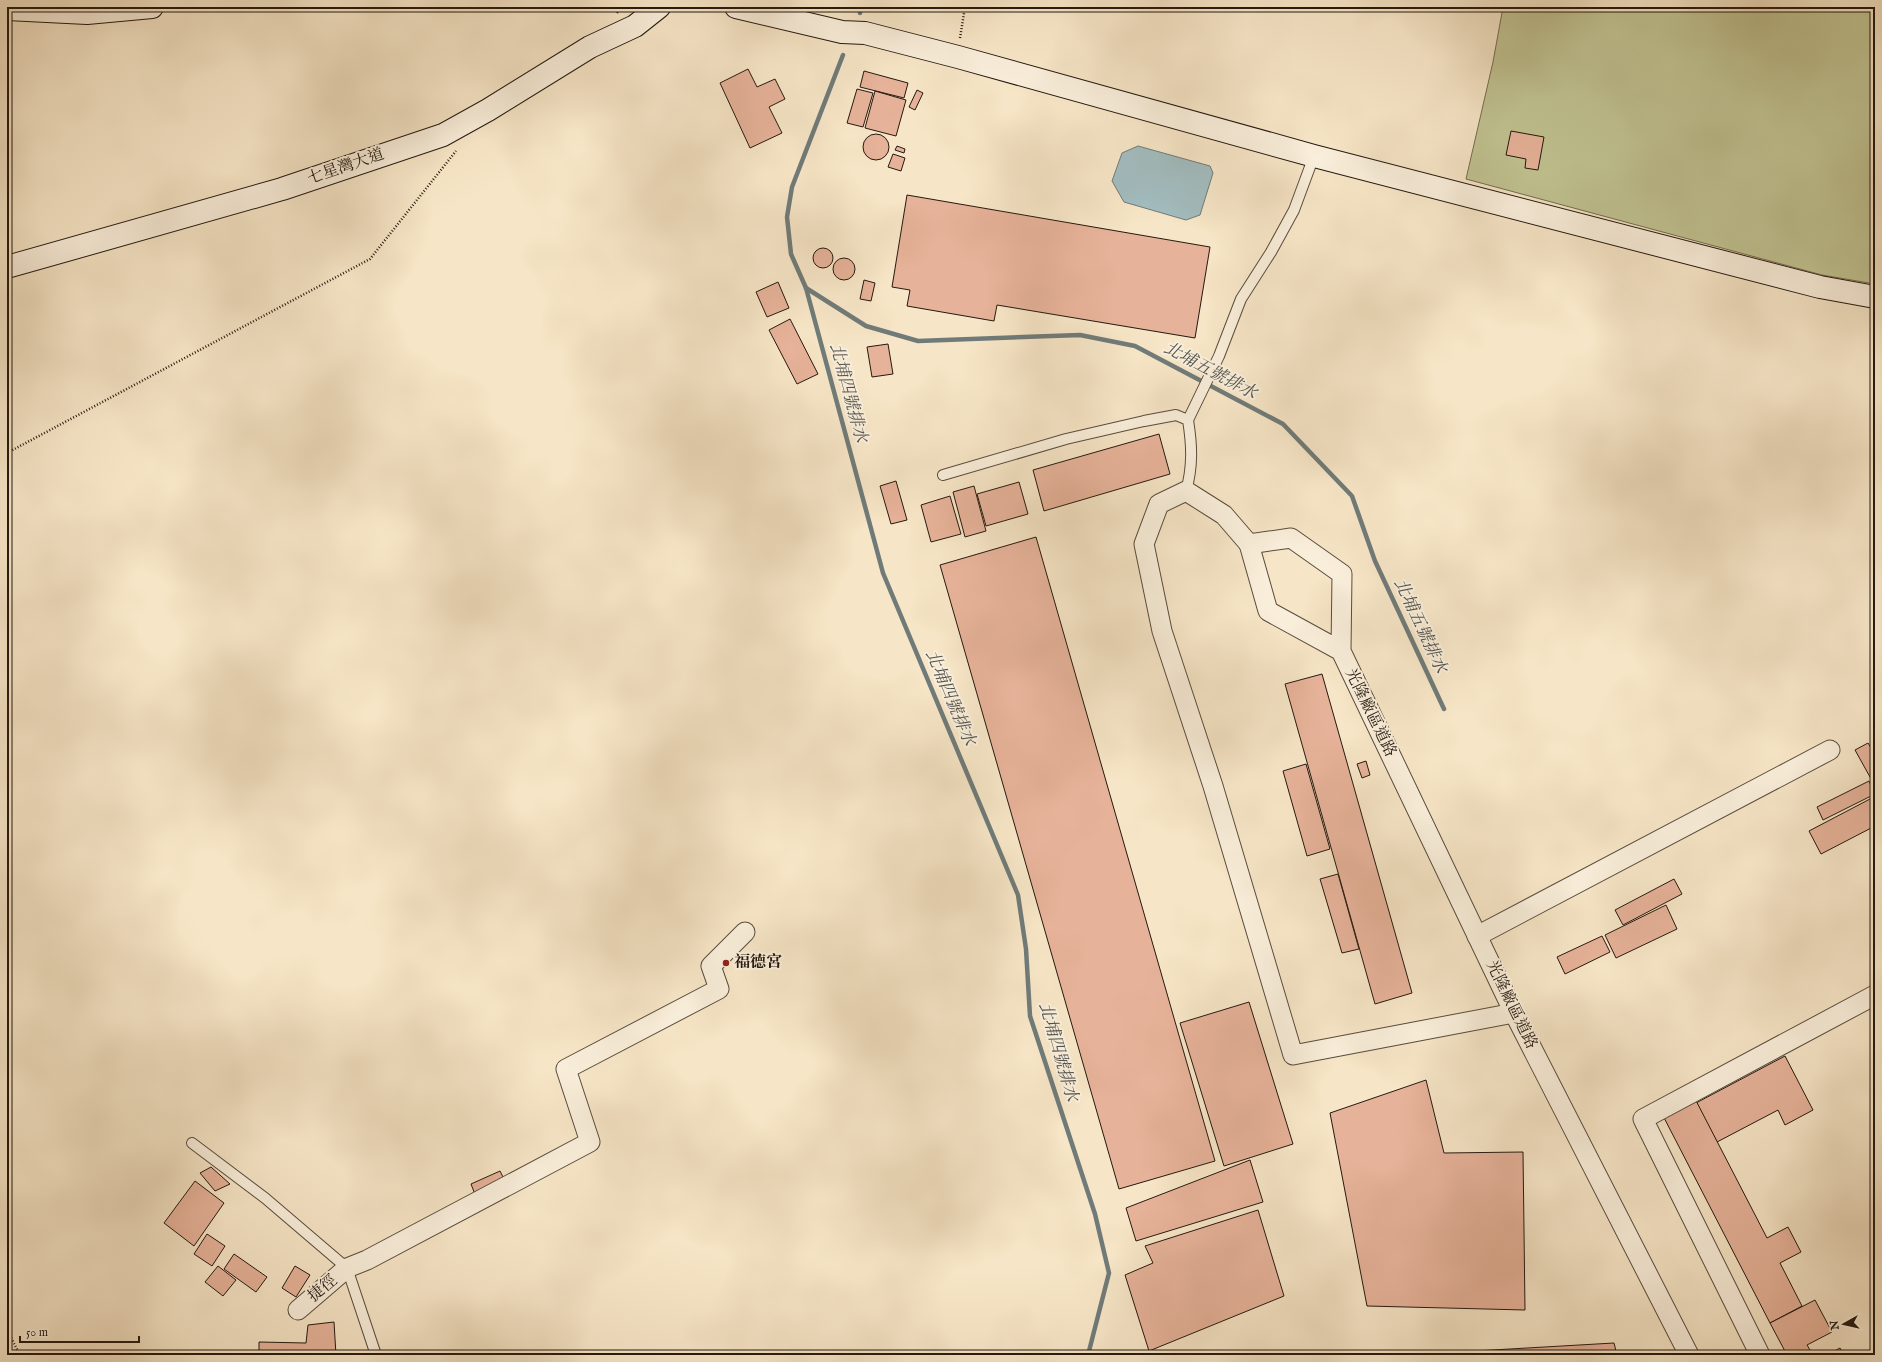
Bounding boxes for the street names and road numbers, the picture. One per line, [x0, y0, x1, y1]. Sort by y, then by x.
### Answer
street label: 七星灣大道 [305, 145, 387, 189]
street label: 光隆廠區道路 [1340, 665, 1400, 761]
street label: 光隆廠區道路 [1481, 957, 1541, 1053]
street label: 捷徑 [304, 1271, 342, 1307]

